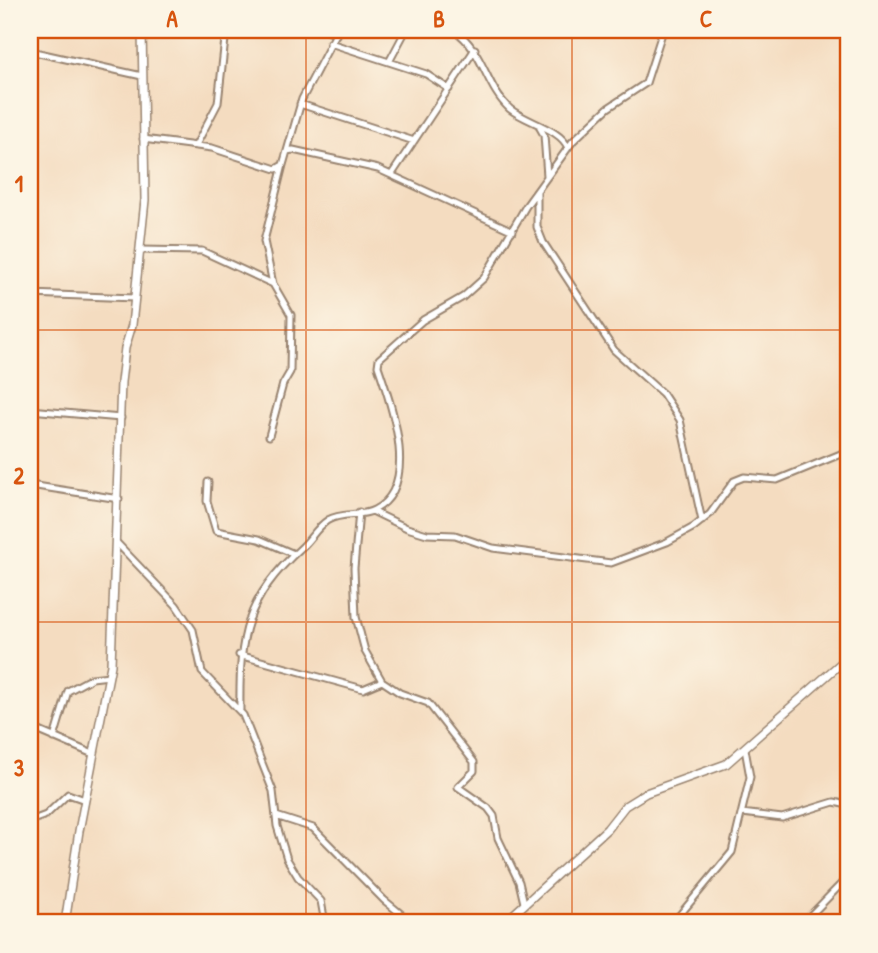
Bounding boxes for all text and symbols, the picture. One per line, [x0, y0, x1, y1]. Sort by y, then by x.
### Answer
text: A [166, 3, 178, 34]
text: B [433, 3, 445, 34]
text: C [700, 3, 712, 34]
text: 1 [15, 168, 23, 199]
text: 2 [14, 460, 25, 491]
text: 3 [14, 752, 24, 783]

